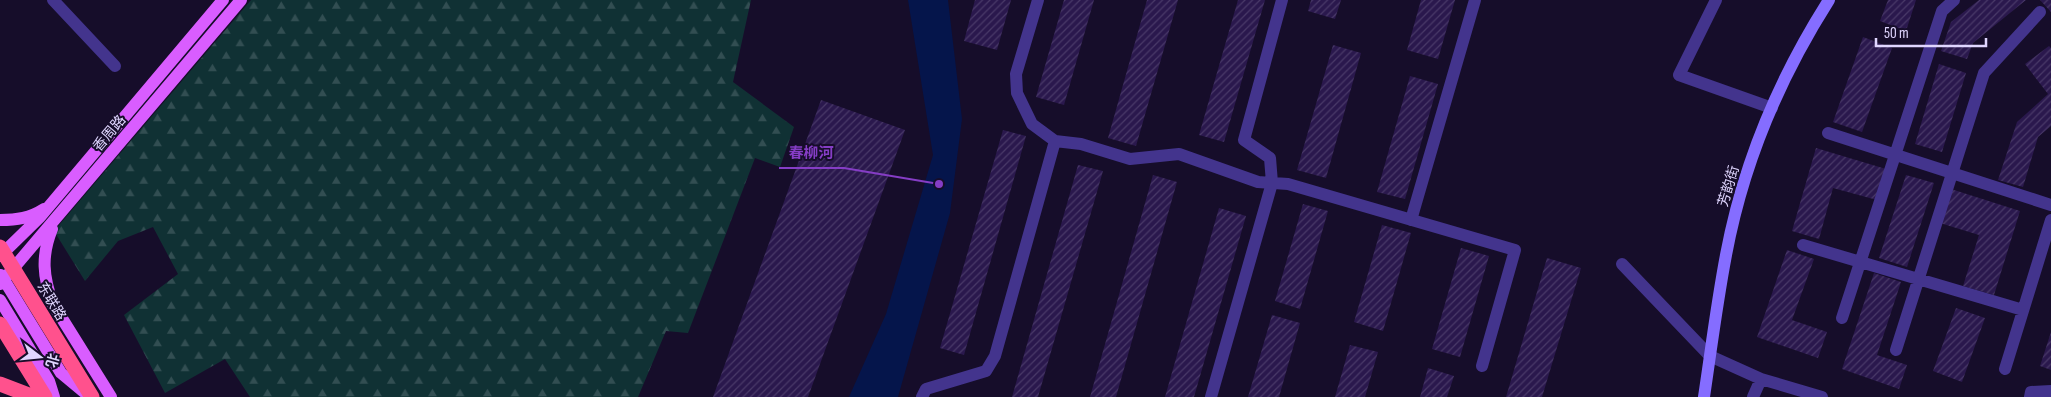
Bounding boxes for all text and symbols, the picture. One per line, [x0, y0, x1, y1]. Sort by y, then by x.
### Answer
scale bar [1876, 15, 1986, 47]
text: 50 m [1884, 24, 1909, 43]
street label: 香周路 [89, 112, 129, 155]
callout: 春柳河 [779, 138, 844, 168]
text: 春柳河 [788, 144, 834, 163]
street label: 芳韵街 [1714, 164, 1743, 209]
street label: 东联路 [33, 279, 70, 324]
north arrow [15, 332, 65, 382]
text: 北 [42, 351, 62, 370]

